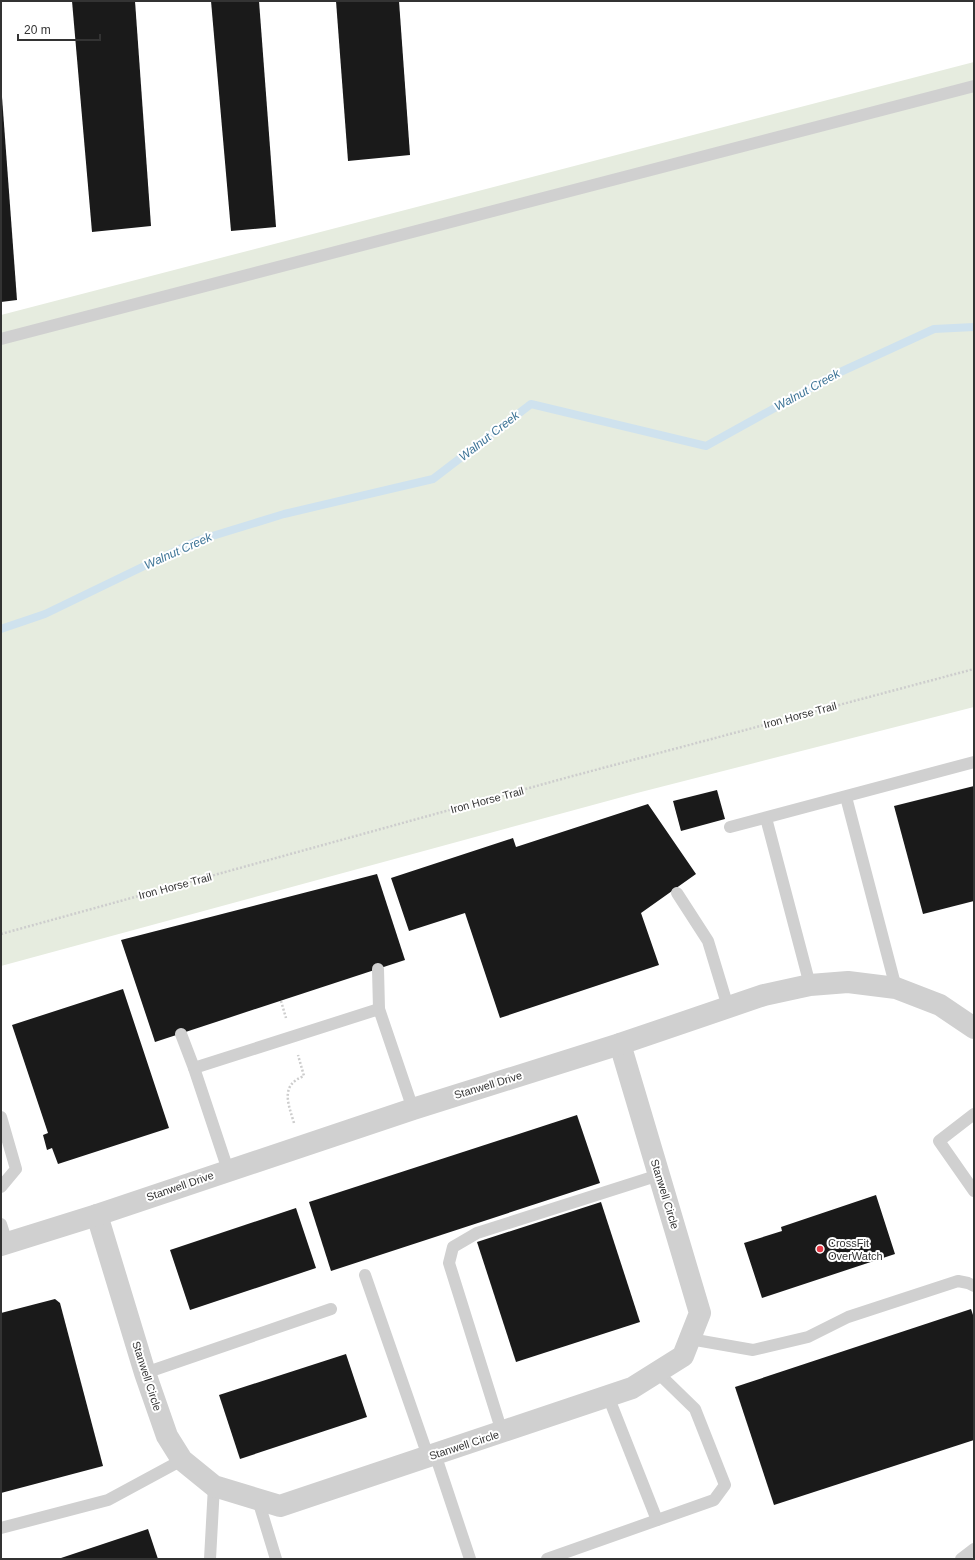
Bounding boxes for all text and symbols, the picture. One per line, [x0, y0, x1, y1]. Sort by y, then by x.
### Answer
scale bar [18, 16, 100, 42]
text: 20 m [24, 23, 51, 37]
water label: Walnut Creek [772, 366, 843, 414]
water label: Walnut Creek [456, 408, 523, 464]
water label: Walnut Creek [142, 529, 215, 572]
street label: Iron Horse Trail [762, 699, 838, 731]
street label: Iron Horse Trail [449, 784, 525, 816]
street label: Iron Horse Trail [137, 870, 213, 902]
street label: Stanwell Drive [453, 1069, 523, 1101]
street label: Stanwell Circle [649, 1157, 681, 1231]
street label: Stanwell Drive [145, 1169, 215, 1203]
place label: CrossFit OverWatch [828, 1237, 883, 1262]
marker: CrossFit OverWatch [815, 1244, 825, 1254]
street label: Stanwell Circle [130, 1340, 164, 1412]
street label: Stanwell Circle [428, 1428, 500, 1462]

